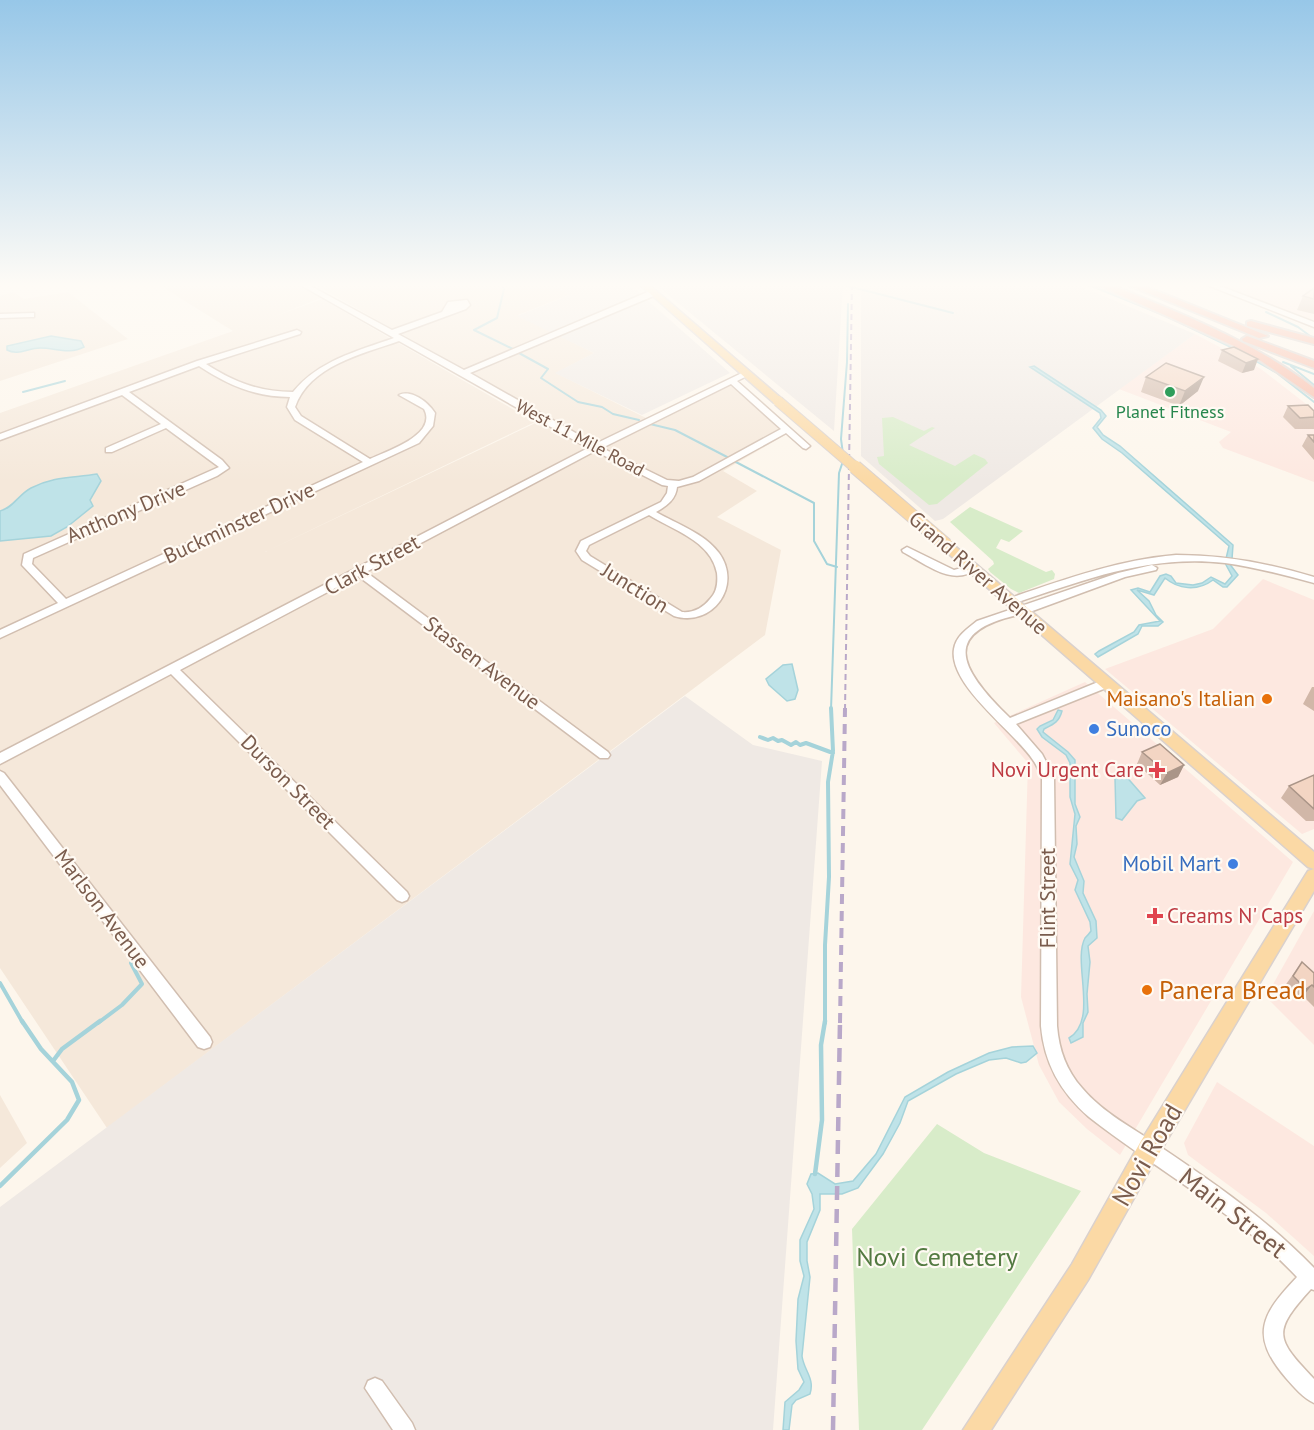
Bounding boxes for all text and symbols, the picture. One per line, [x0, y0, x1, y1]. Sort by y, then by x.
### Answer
marker: Planet Fitness [1163, 385, 1177, 399]
street label: West 11 Mile Road [512, 394, 649, 481]
place label: Planet Fitness [1116, 400, 1224, 423]
street label: Anthony Drive [62, 474, 189, 549]
street label: Buckminster Drive [159, 476, 319, 569]
street label: Grand River Avenue [903, 505, 1053, 640]
street label: Clark Street [319, 528, 424, 601]
street label: Junction [596, 556, 674, 619]
street label: Stassen Avenue [419, 610, 546, 715]
place label: Maisano's Italian [1106, 685, 1255, 712]
marker: Maisano's Italian [1260, 692, 1274, 706]
place label: Sunoco [1106, 715, 1171, 742]
marker: Sunoco [1087, 722, 1101, 736]
street label: Durson Street [235, 729, 341, 835]
place label: Novi Urgent Care [991, 756, 1144, 783]
marker: Novi Urgent Care [1148, 761, 1166, 779]
street label: Marlson Avenue [49, 844, 156, 974]
street label: Flint Street [1034, 848, 1061, 948]
place label: Mobil Mart [1123, 850, 1221, 877]
marker: Mobil Mart [1226, 857, 1240, 871]
place label: Creams N' Caps [1167, 902, 1303, 929]
marker: Creams N' Caps [1148, 909, 1162, 923]
place label: Panera Bread [1159, 973, 1306, 1006]
marker: Panera Bread [1140, 983, 1154, 997]
street label: Novi Road [1104, 1098, 1189, 1212]
street label: Main Street [1173, 1160, 1294, 1265]
park label: Novi Cemetery [856, 1240, 1018, 1273]

